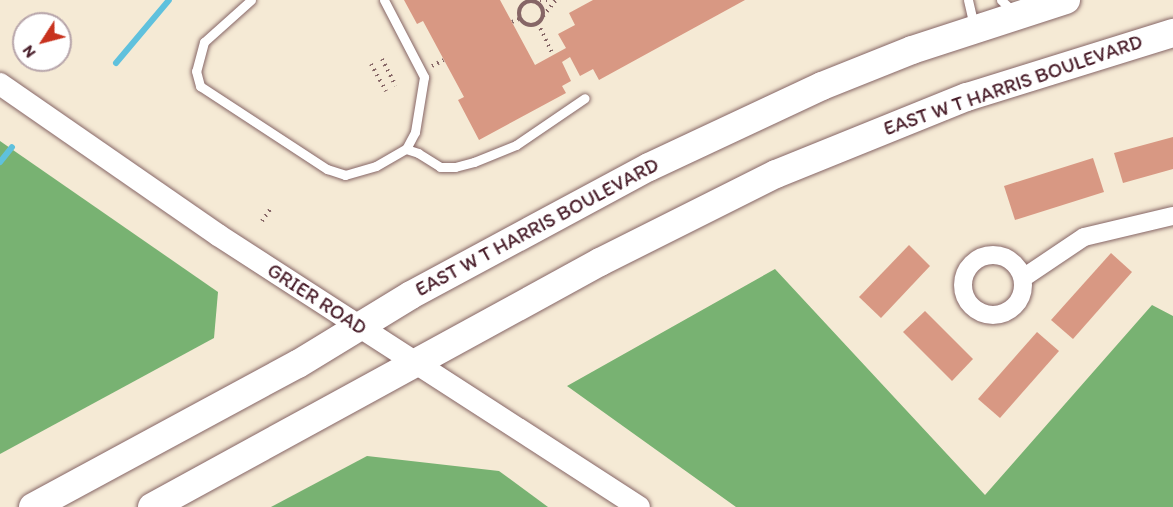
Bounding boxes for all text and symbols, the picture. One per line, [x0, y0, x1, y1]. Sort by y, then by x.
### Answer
north arrow [12, 12, 72, 72]
street label: EAST W T HARRIS BOULEVARD [881, 29, 1145, 141]
text: N [18, 42, 40, 62]
street label: EAST W T HARRIS BOULEVARD [411, 153, 663, 301]
street label: GRIER ROAD [263, 258, 371, 340]

